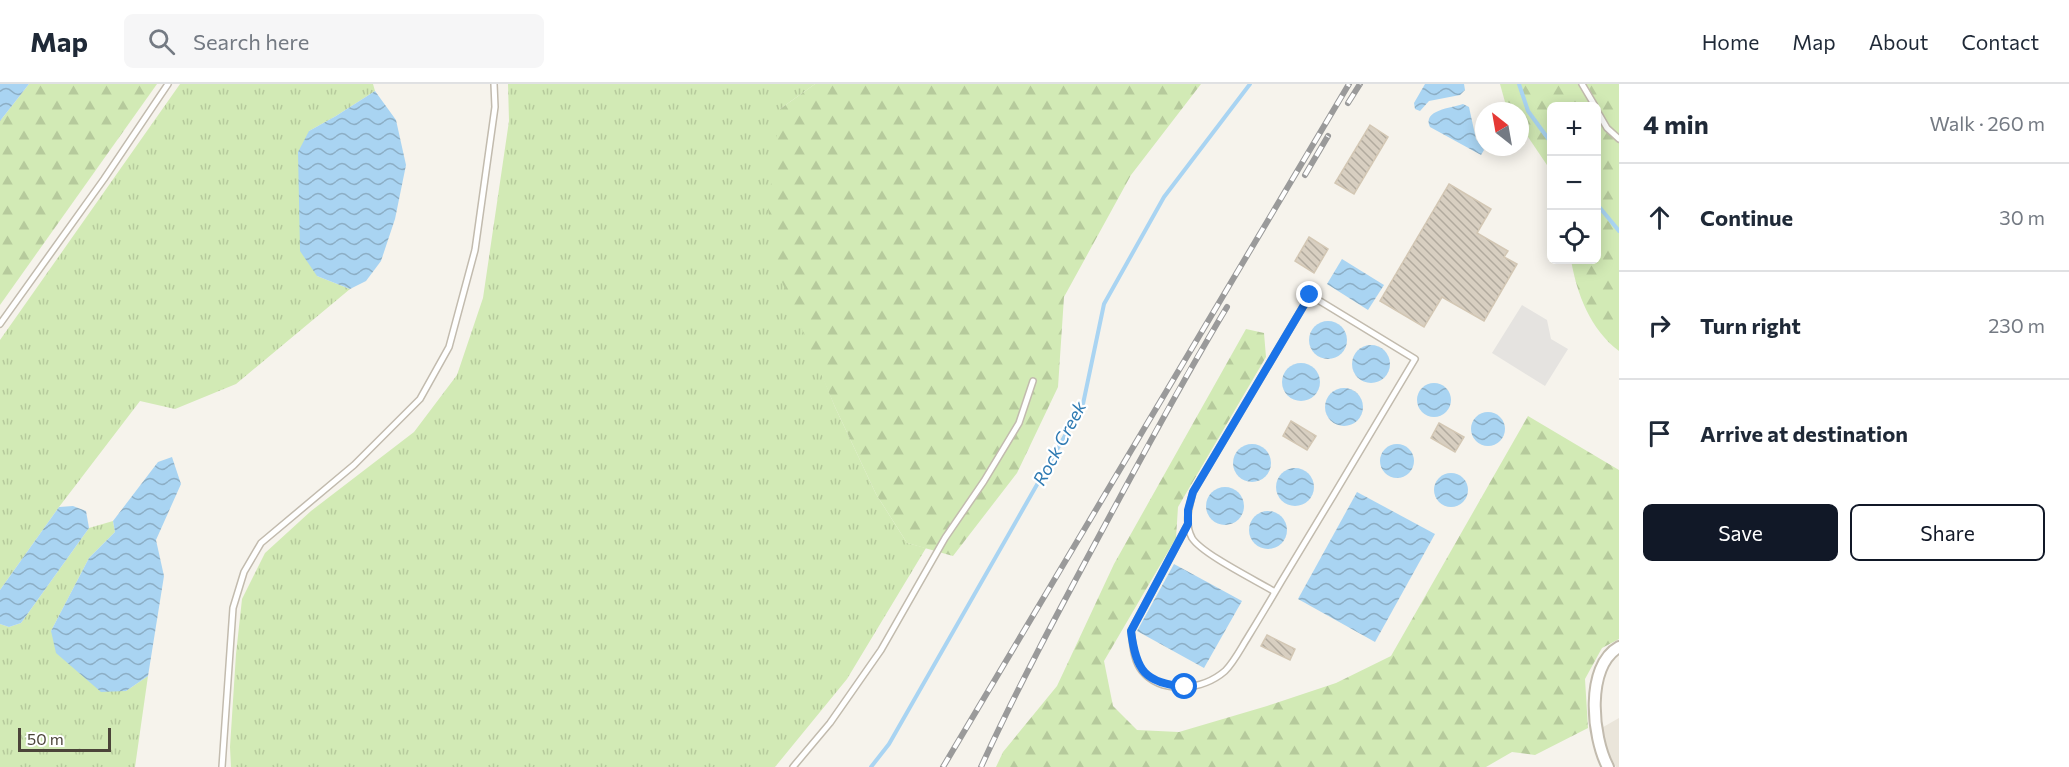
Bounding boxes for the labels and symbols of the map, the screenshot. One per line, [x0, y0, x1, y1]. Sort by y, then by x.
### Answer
north arrow [1475, 102, 1529, 156]
route end [1296, 281, 1322, 307]
water label: Rock Creek [1028, 396, 1091, 489]
route start [1171, 673, 1197, 699]
scale bar [18, 725, 111, 752]

